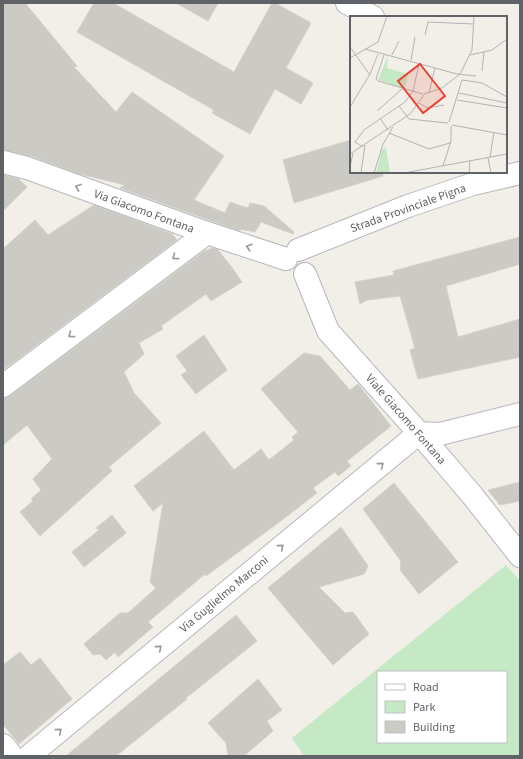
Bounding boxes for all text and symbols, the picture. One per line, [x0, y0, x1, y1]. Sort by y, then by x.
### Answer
inset map [350, 16, 507, 173]
street label: Strada Provinciale Pigna [348, 180, 468, 237]
one-way arrow [74, 183, 81, 191]
street label: Via Giacomo Fontana [91, 185, 196, 238]
one-way arrow [246, 243, 253, 252]
one-way arrow [173, 252, 180, 259]
one-way arrow [69, 330, 76, 337]
street label: Viale Giacomo Fontana [362, 370, 450, 468]
one-way arrow [376, 462, 384, 469]
one-way arrow [276, 545, 283, 552]
street label: Via Guglielmo Marconi [176, 552, 273, 637]
one-way arrow [155, 646, 162, 653]
legend [377, 671, 507, 743]
text: Road [413, 679, 439, 696]
text: Park [413, 699, 435, 716]
text: Building [413, 719, 455, 736]
one-way arrow [54, 729, 62, 736]

